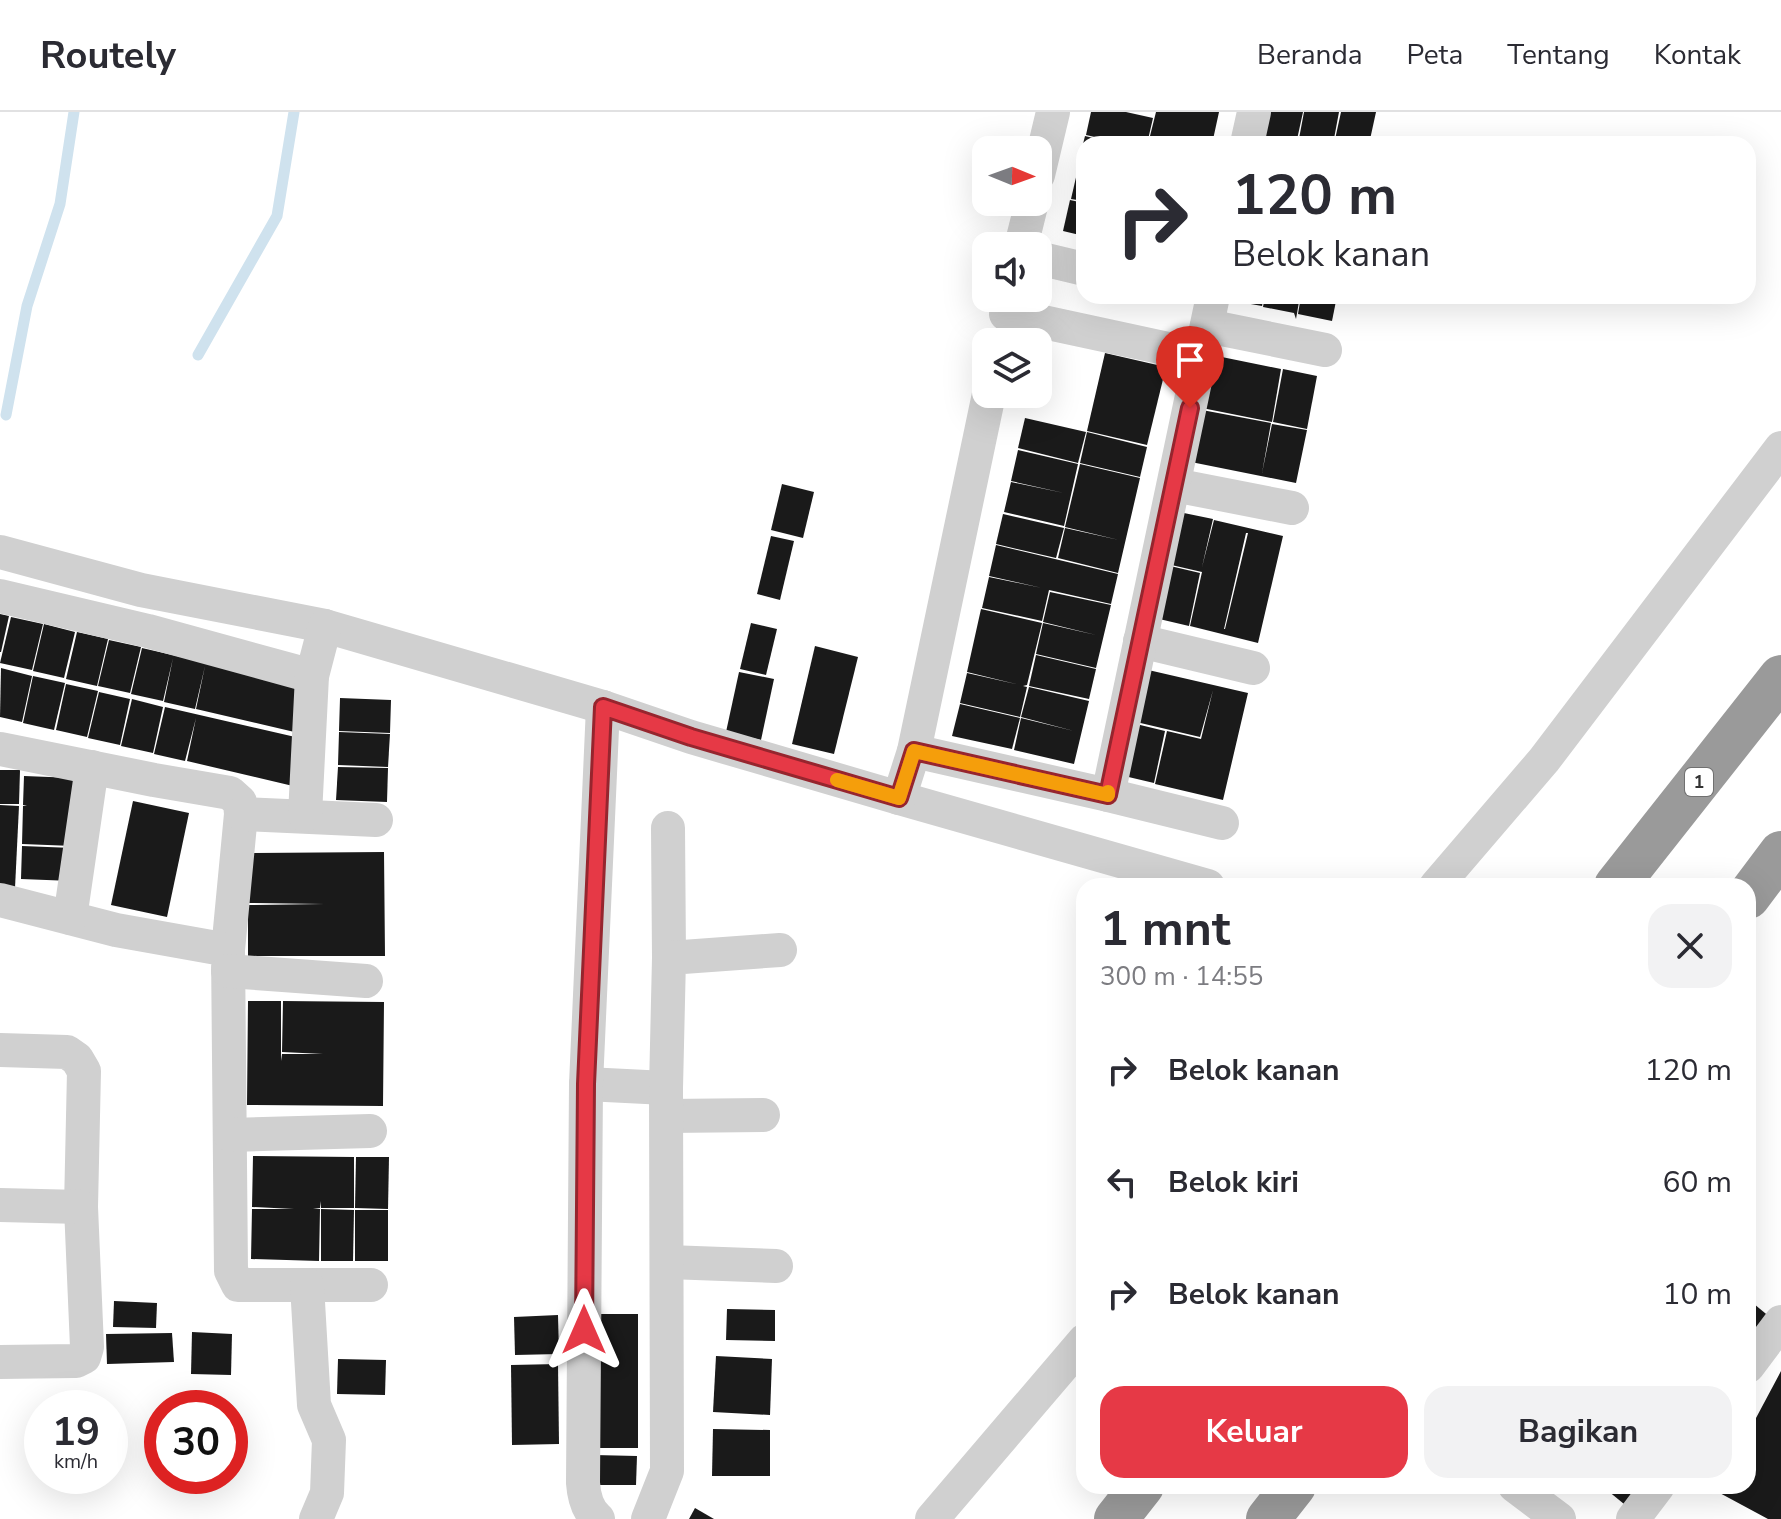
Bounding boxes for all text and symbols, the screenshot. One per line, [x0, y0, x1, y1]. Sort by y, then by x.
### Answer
text: Routely [40, 30, 176, 81]
text: Beranda [1257, 36, 1363, 74]
text: Peta [1407, 36, 1463, 74]
text: Tentang [1507, 36, 1610, 74]
text: Kontak [1654, 36, 1741, 74]
north arrow [972, 136, 1052, 216]
map controls [972, 136, 1052, 408]
text: 120 m [1232, 157, 1397, 234]
icon: right [1100, 168, 1204, 272]
text: Belok kanan [1232, 230, 1430, 279]
button: sound [972, 232, 1052, 312]
pin [1156, 326, 1224, 408]
button: layers [972, 328, 1052, 408]
icon: arrive [1168, 338, 1212, 382]
road number: 1 [1685, 768, 1713, 796]
text: 1 mnt [1100, 896, 1230, 962]
button: close [1648, 904, 1732, 988]
text: 300 m · 14:55 [1100, 959, 1263, 994]
icon: right [1100, 1048, 1144, 1092]
text: Belok kanan [1168, 1050, 1340, 1091]
text: 120 m [1645, 1050, 1732, 1091]
icon: left [1100, 1160, 1144, 1204]
text: Belok kiri [1168, 1162, 1299, 1203]
text: 60 m [1663, 1162, 1732, 1203]
icon: right [1100, 1272, 1144, 1316]
text: Belok kanan [1168, 1274, 1340, 1315]
text: 10 m [1663, 1274, 1732, 1315]
position arrow [542, 1288, 626, 1372]
button: Keluar [1100, 1386, 1408, 1478]
button: Bagikan [1424, 1386, 1732, 1478]
speed limit sign: 30 [144, 1390, 248, 1494]
text: 19 [52, 1405, 100, 1459]
text: km/h [54, 1448, 98, 1475]

